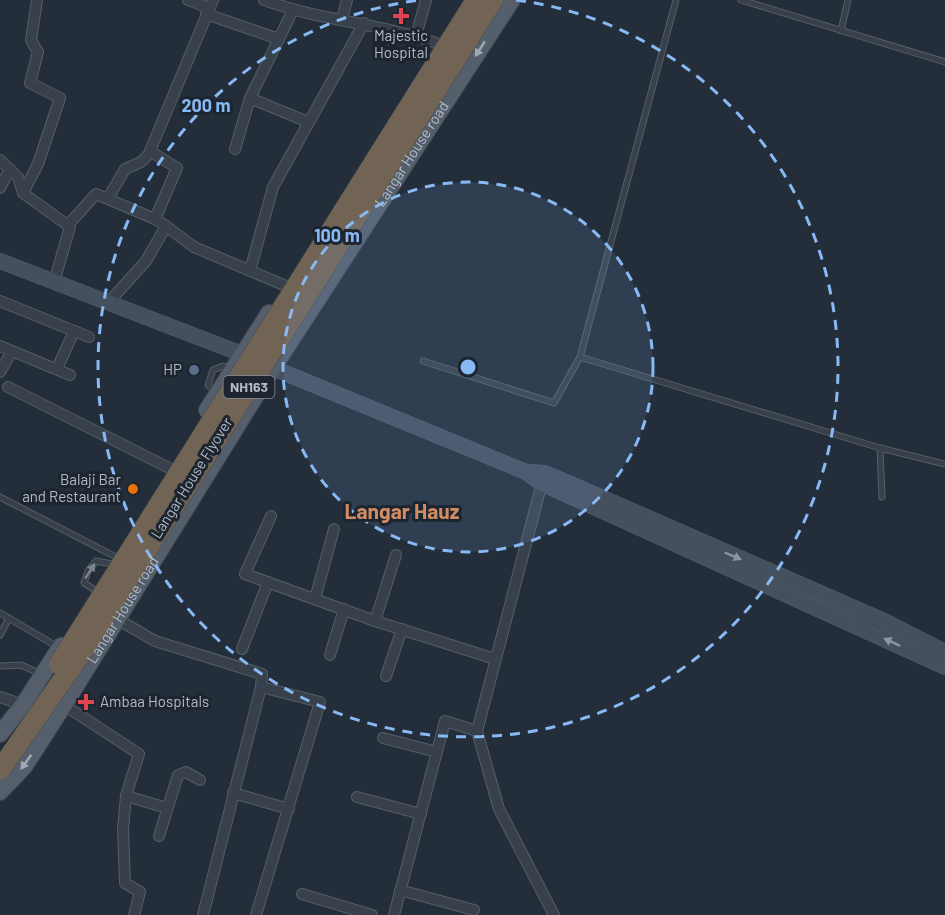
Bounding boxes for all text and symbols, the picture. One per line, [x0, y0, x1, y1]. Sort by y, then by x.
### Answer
marker: Majestic Hospital [392, 7, 410, 25]
place label: Majestic Hospital [374, 26, 428, 61]
one-way arrow [475, 41, 486, 57]
text: 200 m [181, 94, 231, 116]
street label: Langar House road [370, 97, 452, 210]
text: 100 m [314, 224, 360, 246]
centre of rings [458, 357, 478, 377]
place label: HP [163, 360, 182, 378]
marker: HP [187, 363, 201, 377]
road number: NH163 [224, 376, 274, 398]
street label: Langar House Flyover [147, 413, 236, 541]
place label: Balaji Bar and Restaurant [22, 470, 122, 505]
marker: Balaji Bar and Restaurant [126, 482, 140, 496]
district label: Langar Hauz [345, 498, 460, 523]
one-way arrow [725, 551, 743, 561]
street label: Langar House road [82, 553, 162, 666]
one-way arrow [84, 563, 96, 579]
one-way arrow [883, 638, 900, 647]
place label: Ambaa Hospitals [100, 692, 209, 710]
marker: Ambaa Hospitals [77, 693, 95, 711]
one-way arrow [20, 754, 32, 770]

